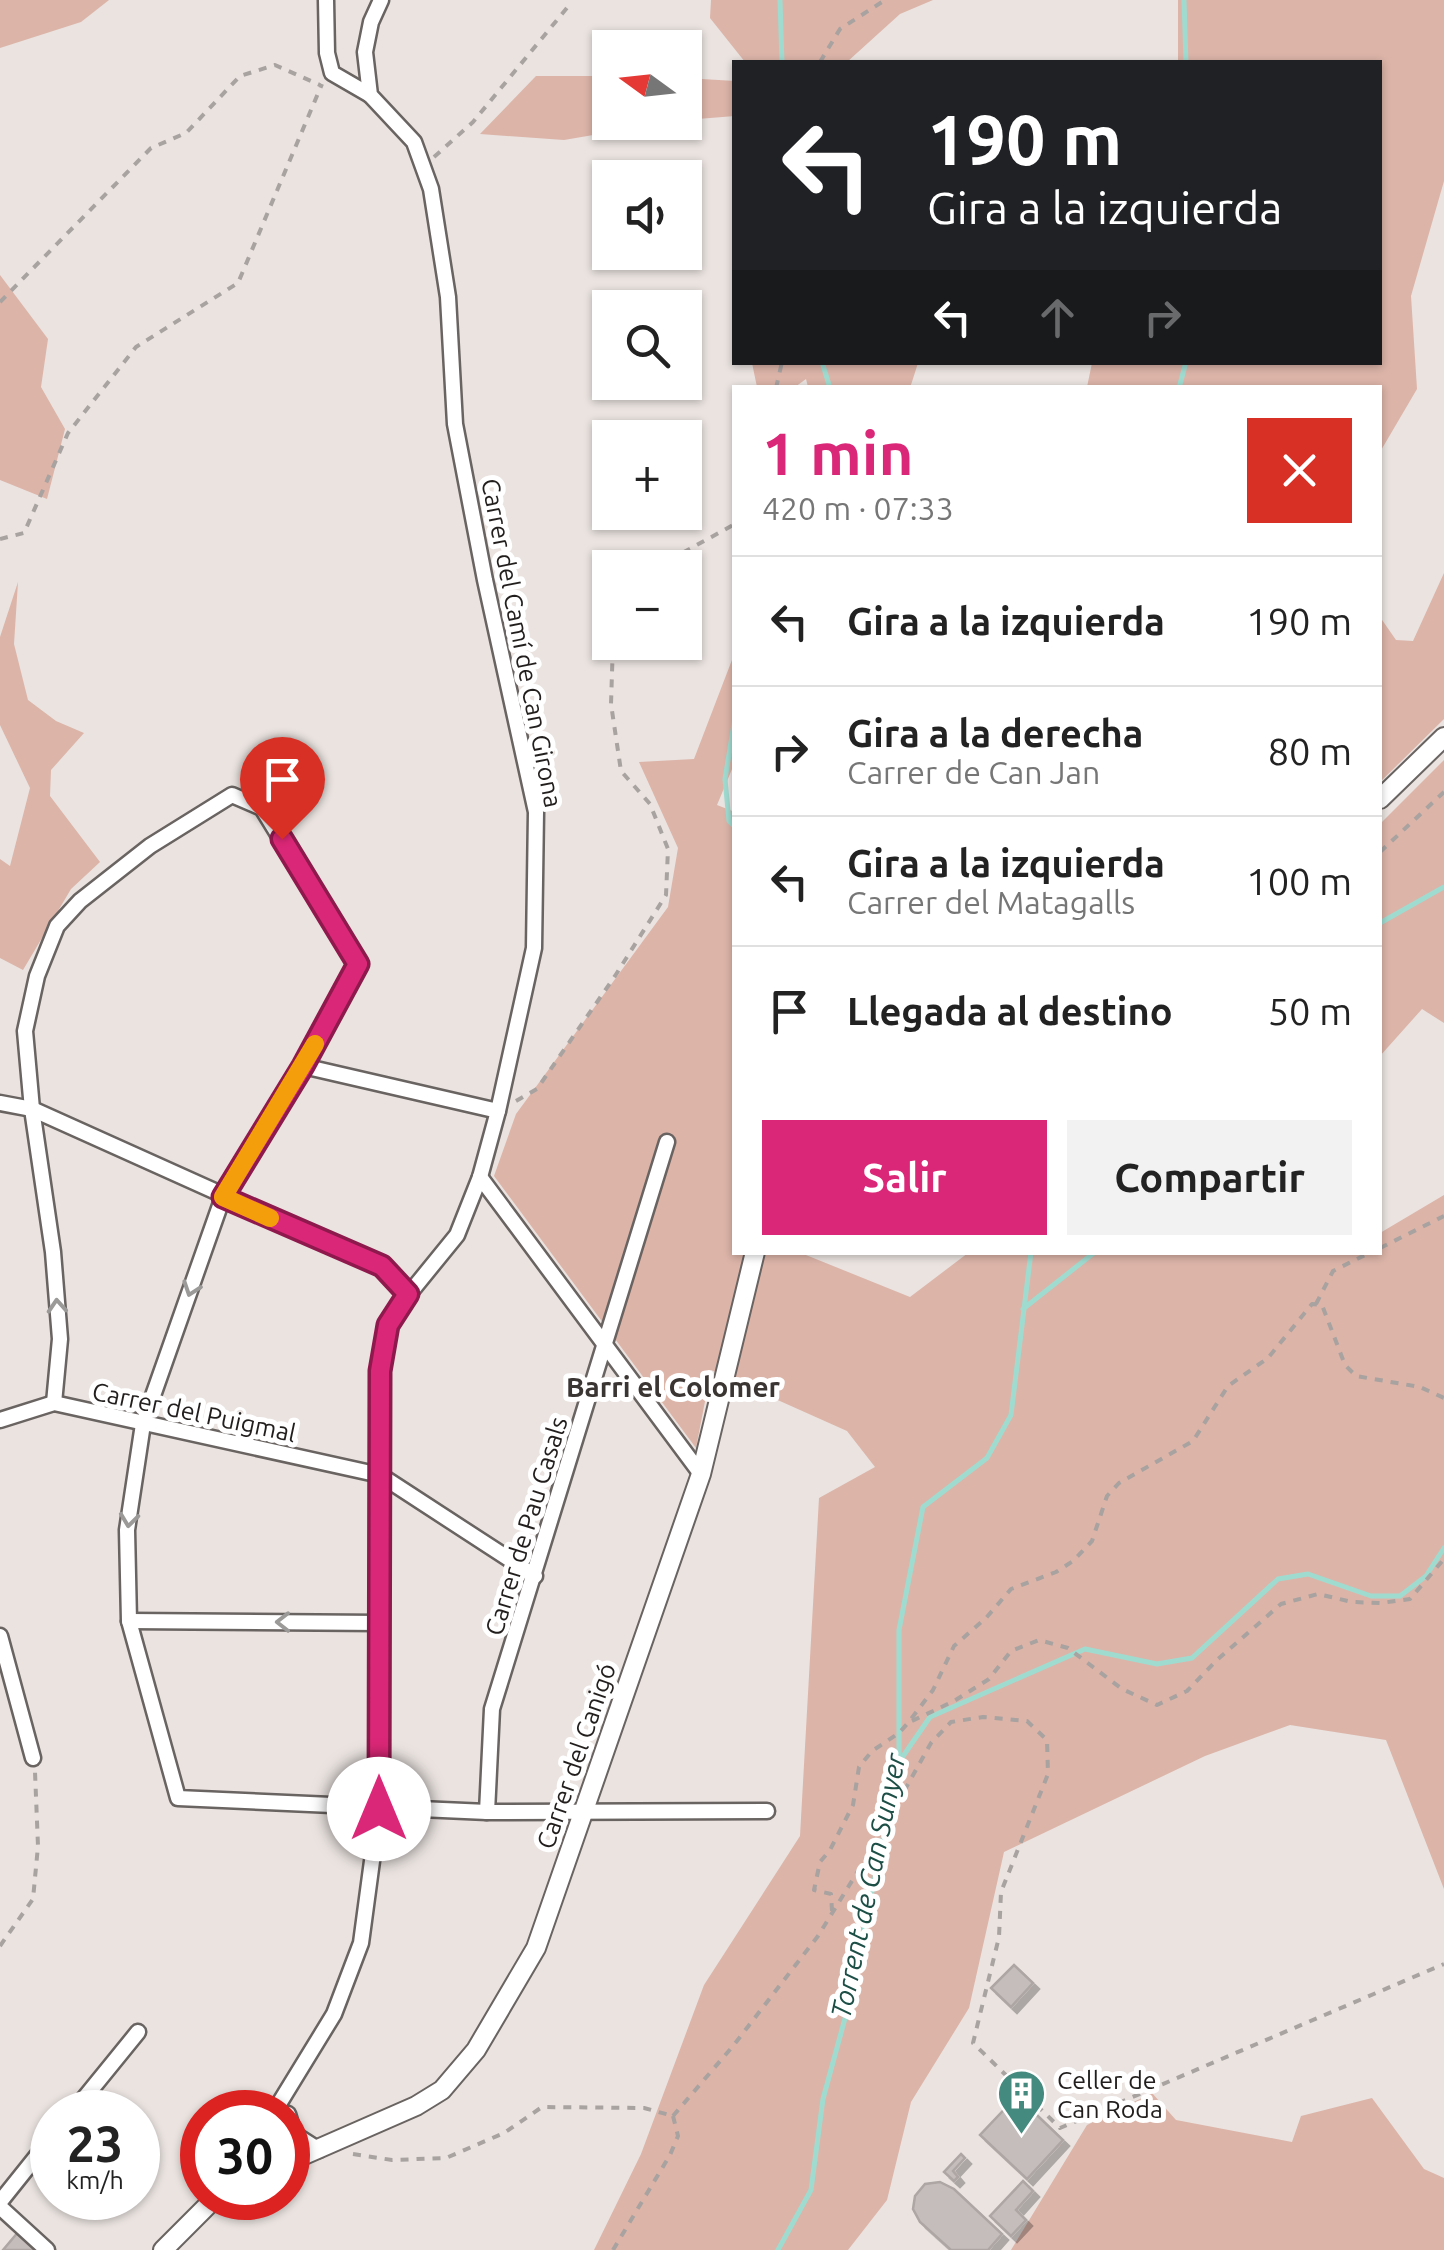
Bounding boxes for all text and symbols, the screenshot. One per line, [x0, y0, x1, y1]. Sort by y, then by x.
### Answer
north arrow [592, 30, 702, 140]
map controls [592, 30, 702, 660]
icon: left [762, 100, 892, 230]
text: 190 m [927, 100, 1122, 178]
button: sound [592, 160, 702, 270]
text: Gira a la izquierda [927, 182, 1283, 233]
button: search [592, 290, 702, 400]
icon: left [925, 290, 980, 345]
icon: ahead [1030, 290, 1085, 345]
icon: right [1135, 290, 1190, 345]
button: close [1247, 418, 1352, 523]
text: 1 min [762, 419, 914, 486]
button: + [592, 420, 702, 530]
street label: Carrer del Camí de Can Girona [476, 476, 568, 810]
text: 420 m · 07:33 [762, 490, 954, 526]
button: − [592, 550, 702, 660]
icon: left [762, 594, 817, 649]
text: Gira a la izquierda [847, 600, 1165, 642]
text: 190 m [1246, 600, 1352, 642]
text: Gira a la derecha [847, 712, 1143, 754]
icon: right [762, 724, 817, 779]
text: 80 m [1268, 730, 1352, 772]
pin [240, 737, 325, 840]
icon: arrive [255, 752, 310, 807]
text: Carrer de Can Jan [847, 754, 1100, 790]
text: Gira a la izquierda [847, 842, 1165, 884]
icon: left [762, 854, 817, 909]
text: 100 m [1246, 860, 1352, 902]
text: Carrer del Matagalls [847, 884, 1135, 920]
icon: arrive [762, 984, 817, 1039]
text: Llegada al destino [847, 990, 1173, 1032]
text: 50 m [1268, 990, 1352, 1032]
button: Salir [762, 1120, 1047, 1235]
button: Compartir [1067, 1120, 1352, 1235]
one-way arrow [182, 1280, 203, 1297]
one-way arrow [47, 1298, 68, 1314]
district label: Barri el Colomer [566, 1371, 781, 1402]
street label: Carrer del Puigmal [90, 1377, 298, 1447]
street label: Carrer de Pau Casals [479, 1413, 573, 1639]
one-way arrow [119, 1513, 140, 1529]
one-way arrow [274, 1611, 290, 1633]
street label: Carrer del Canigó [531, 1660, 621, 1852]
water label: Torrent de Can Sunyer [824, 1749, 911, 2021]
position arrow [327, 1757, 431, 1861]
place label: Celler de Can Roda [1057, 2066, 1163, 2123]
building icon: Celler de Can Roda [996, 2068, 1048, 2136]
speed limit sign: 30 [180, 2090, 310, 2220]
text: 23 [67, 2115, 123, 2171]
text: km/h [66, 2166, 124, 2194]

